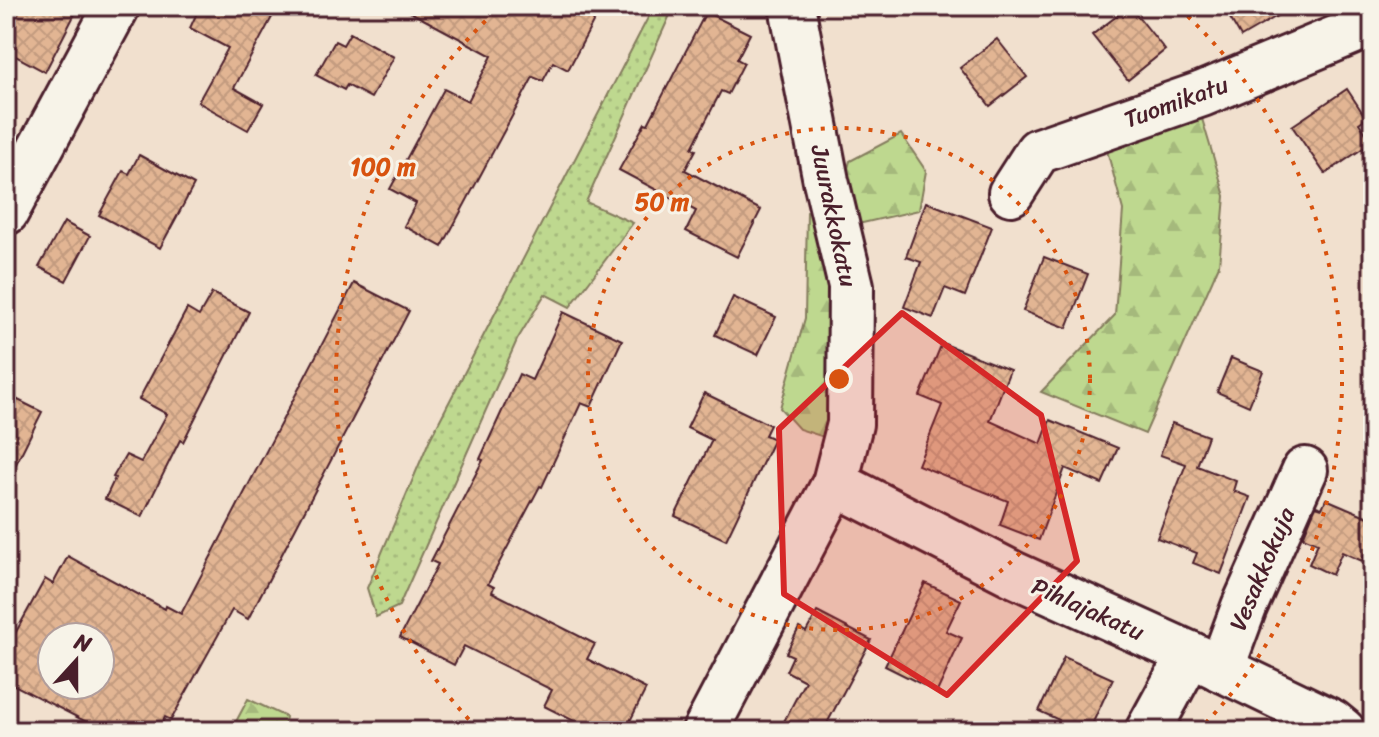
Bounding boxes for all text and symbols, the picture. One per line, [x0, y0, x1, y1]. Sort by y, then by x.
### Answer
street label: Tuomikatu [1118, 64, 1234, 140]
street label: Juurakkokatu [798, 140, 870, 291]
text: 100 m [350, 146, 416, 188]
text: 50 m [635, 181, 690, 223]
centre of rings [825, 365, 853, 393]
street label: Vesakkokuja [1217, 500, 1307, 637]
street label: Pihlajakatu [1025, 565, 1151, 653]
north arrow [36, 621, 116, 701]
text: N [68, 621, 98, 664]

